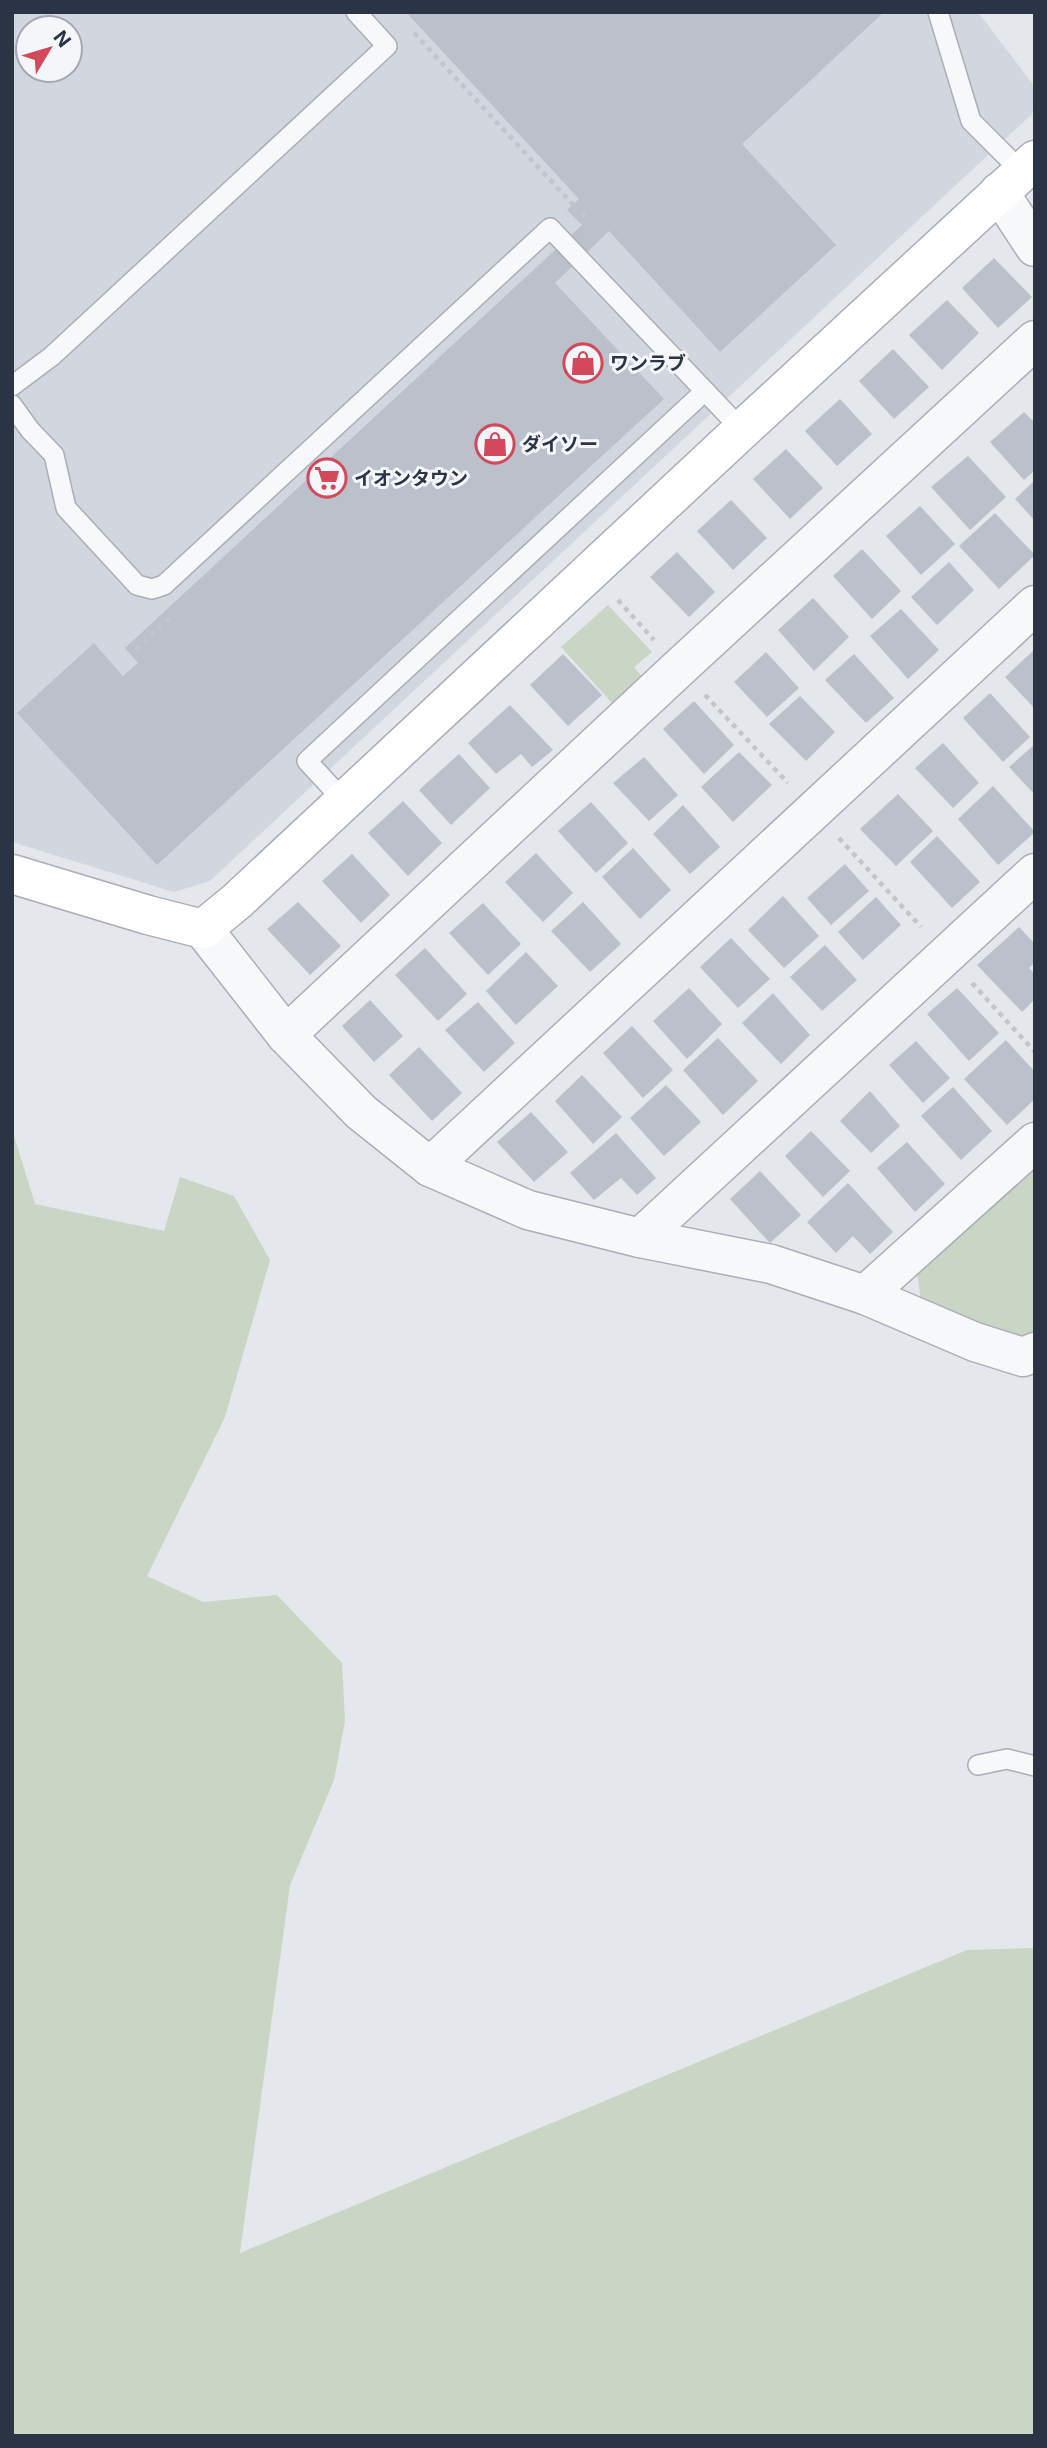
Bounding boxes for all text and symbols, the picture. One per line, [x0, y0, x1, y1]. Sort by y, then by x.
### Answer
north arrow [14, 14, 84, 84]
text: N [48, 26, 76, 52]
shop icon: ワンラブ [562, 342, 604, 384]
place label: ワンラブ [610, 352, 686, 375]
shop icon: ダイソー [474, 423, 516, 465]
place label: ダイソー [522, 433, 598, 456]
supermarket icon: イオンタウン [306, 457, 348, 499]
place label: イオンタウン [354, 467, 468, 490]

